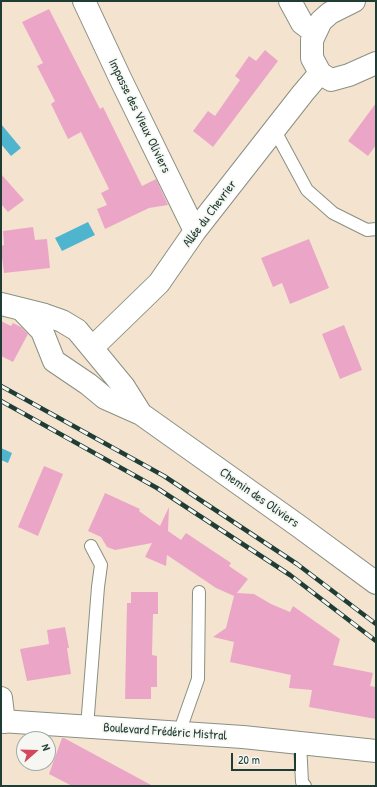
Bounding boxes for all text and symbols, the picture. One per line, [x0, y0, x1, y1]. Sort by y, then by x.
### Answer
street label: Impasse des Vieux Oliviers [105, 56, 173, 176]
street label: Allée du Chevrier [180, 178, 240, 250]
street label: Chemin des Oliviers [216, 465, 302, 531]
street label: Boulevard Frédéric Mistral [103, 720, 227, 744]
north arrow [16, 731, 56, 771]
text: N [39, 742, 54, 752]
scale bar [233, 745, 298, 771]
text: 20 m [238, 751, 260, 768]

